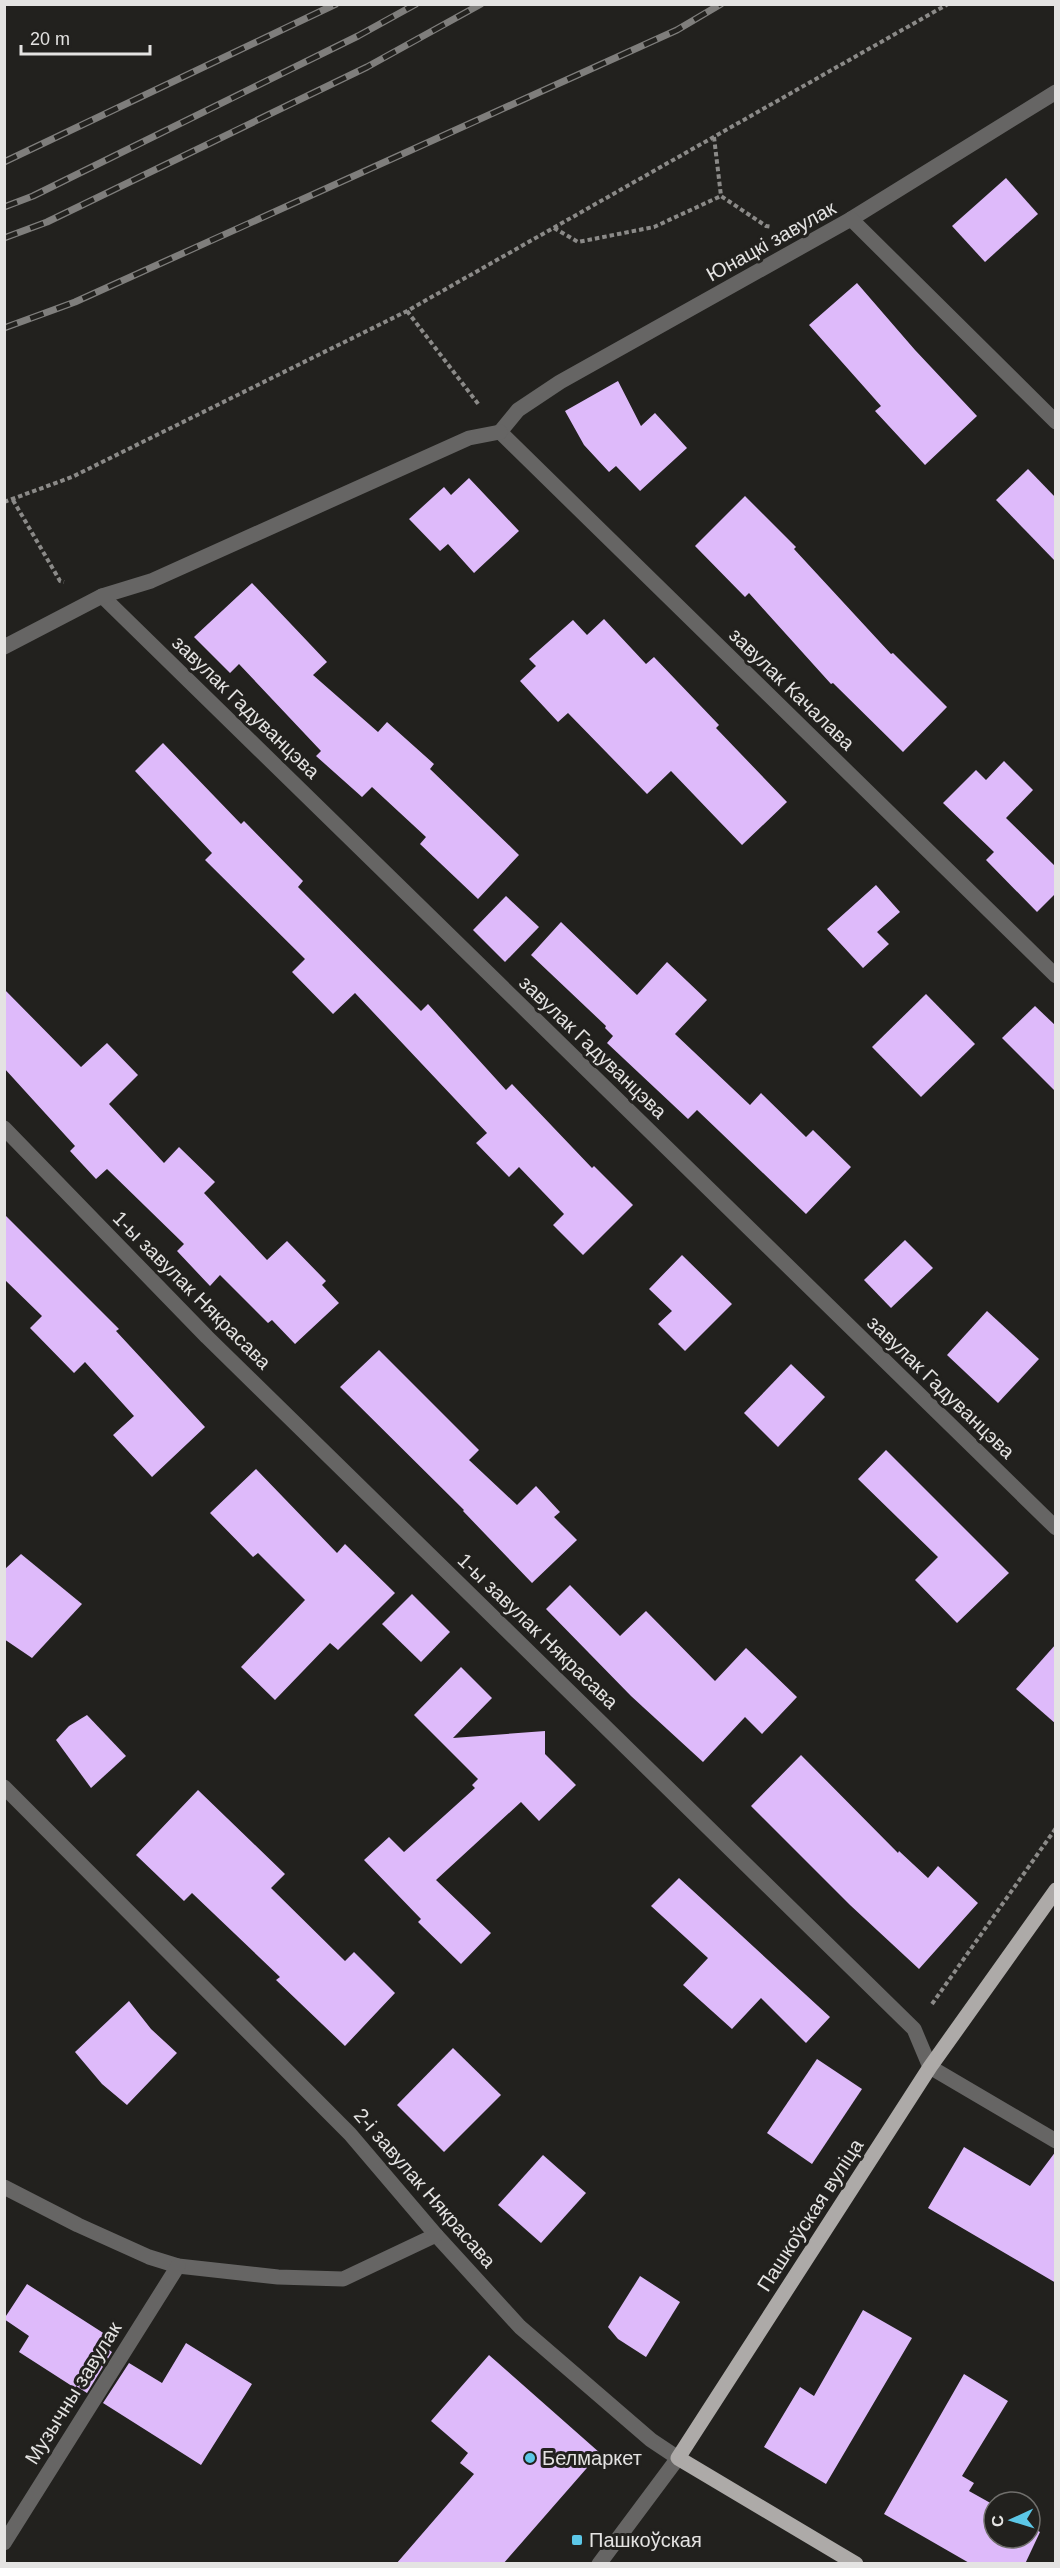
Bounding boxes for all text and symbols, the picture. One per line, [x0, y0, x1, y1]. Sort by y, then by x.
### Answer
scale bar [21, 18, 150, 56]
text: 20 m [30, 29, 70, 49]
street label: Юнацкі завулак [703, 196, 840, 286]
street label: завулак Качалава [725, 624, 860, 755]
street label: завулак Гадуванцэва [168, 631, 325, 783]
street label: завулак Гадуванцэва [515, 971, 672, 1123]
street label: 1-ы завулак Някрасава [109, 1207, 276, 1374]
street label: завулак Гадуванцэва [863, 1311, 1020, 1463]
street label: 1-ы завулак Някрасава [453, 1549, 623, 1714]
street label: 2-і завулак Някрасава [350, 2104, 501, 2273]
street label: Пашкоўская вуліца [753, 2134, 868, 2295]
street label: Музычны завулак [20, 2318, 126, 2468]
place label: Белмаркет [542, 2447, 642, 2469]
marker: Белмаркет [523, 2451, 537, 2465]
north arrow [982, 2490, 1042, 2550]
text: С [989, 2514, 1006, 2527]
place label: Пашкоўская [589, 2529, 702, 2551]
marker: Пашкоўская [570, 2533, 584, 2547]

